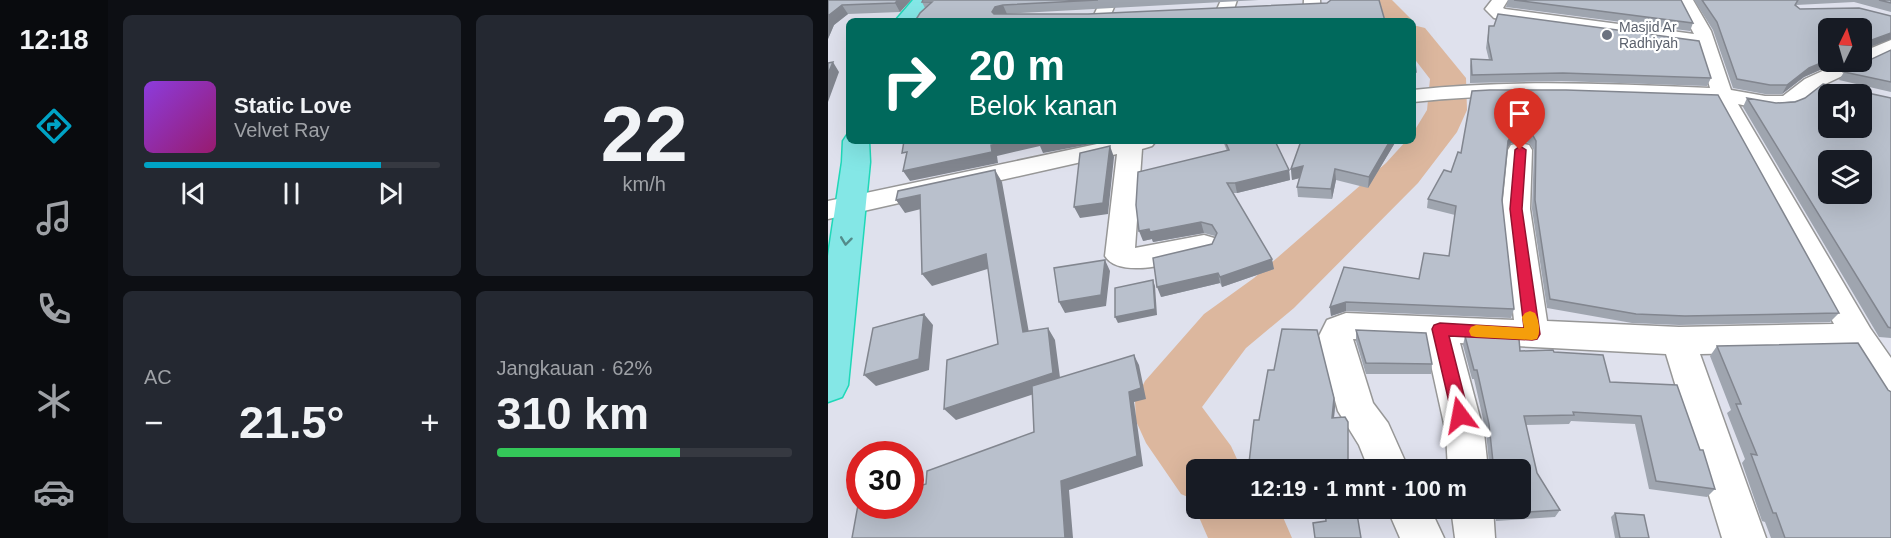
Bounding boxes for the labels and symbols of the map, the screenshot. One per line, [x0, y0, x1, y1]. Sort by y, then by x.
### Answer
north arrow [1818, 18, 1872, 72]
place label: Masjid Ar Radhiyah [1619, 19, 1678, 51]
marker: Masjid Ar Radhiyah [1600, 28, 1614, 42]
pin [1494, 88, 1545, 150]
one-way arrow [840, 236, 853, 245]
position arrow [1428, 383, 1492, 447]
speed limit sign: 30 [846, 441, 924, 519]

